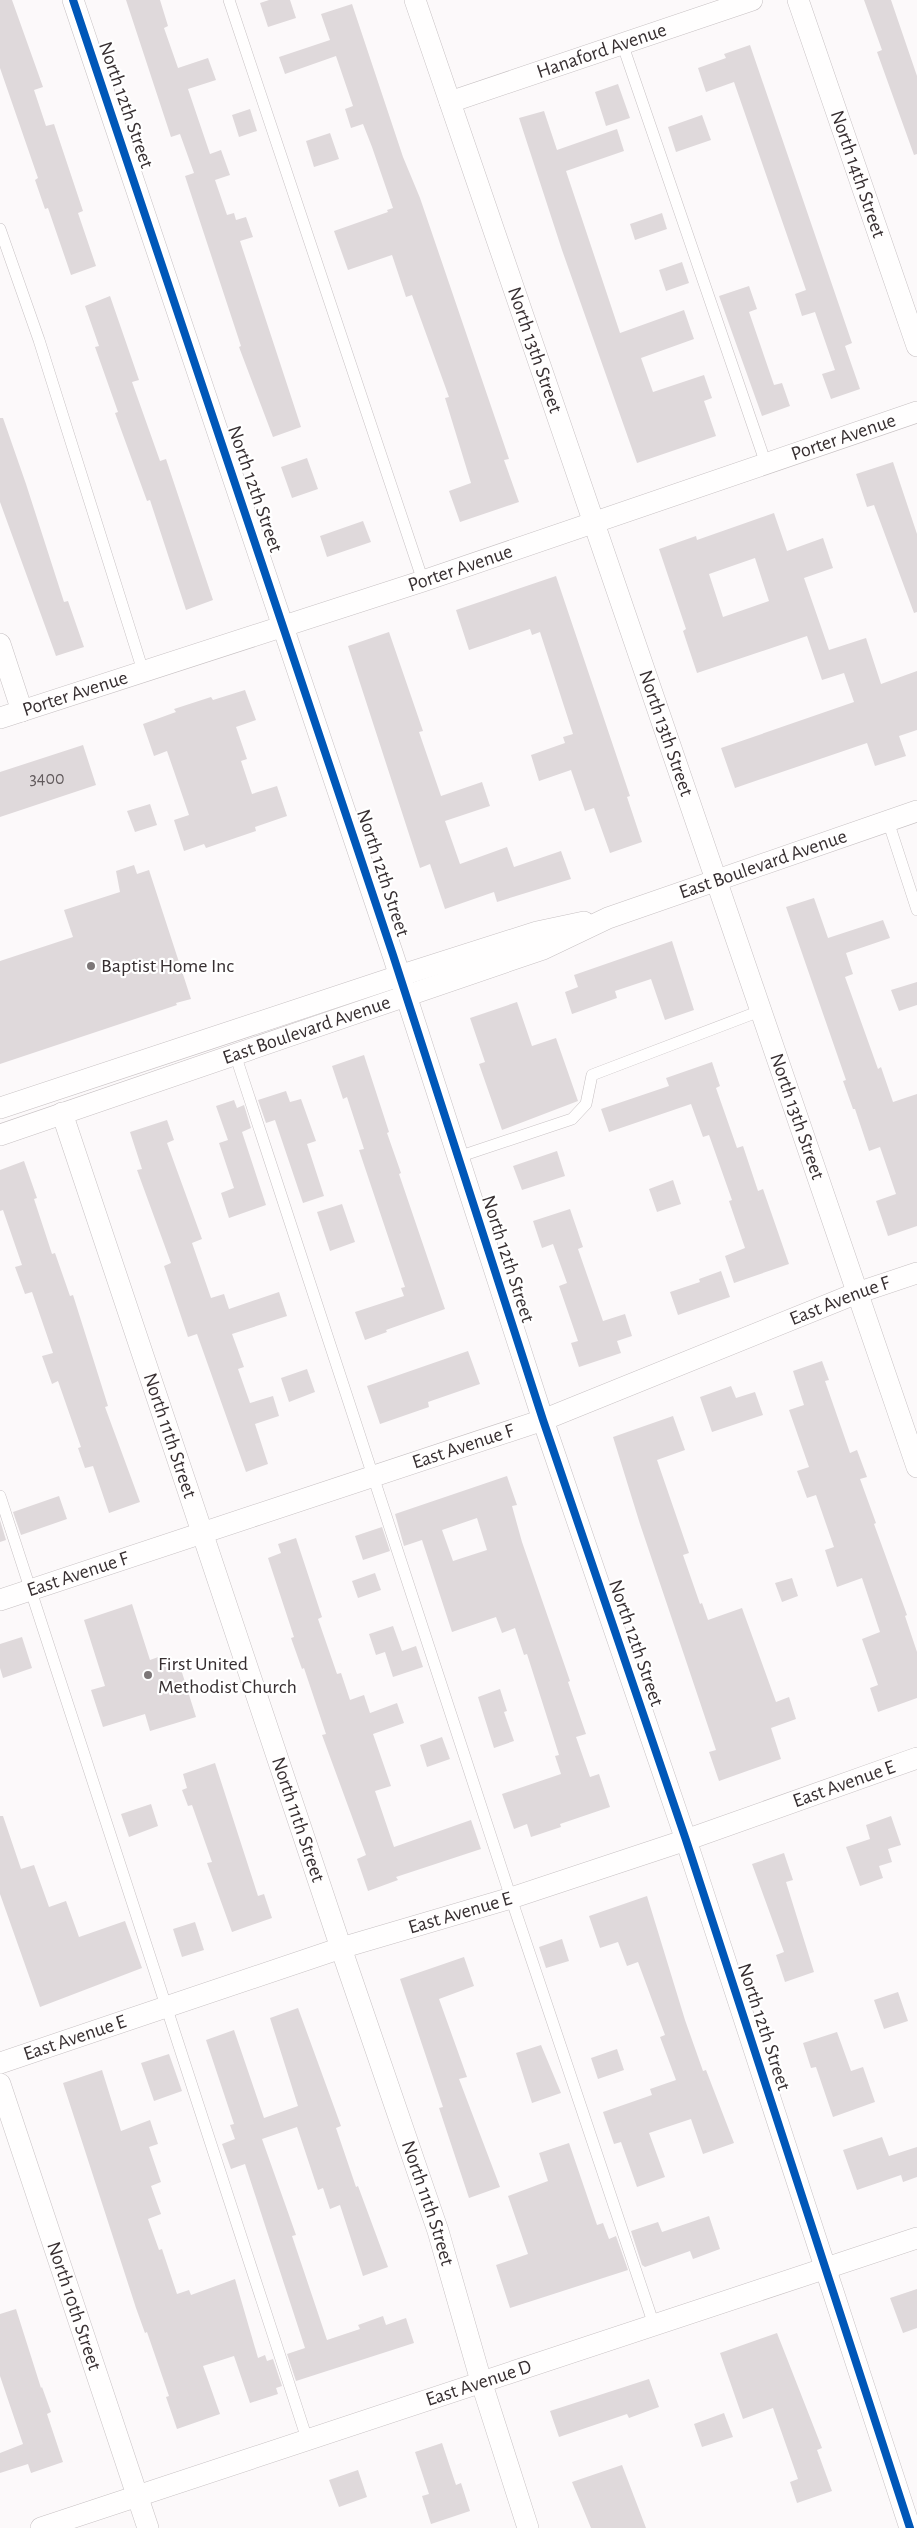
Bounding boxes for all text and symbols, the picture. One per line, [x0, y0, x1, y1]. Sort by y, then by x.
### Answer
street label: Hanaford Avenue [534, 20, 669, 82]
street label: North 12th Street [95, 39, 157, 172]
street label: North 14th Street [827, 108, 889, 241]
street label: North 13th Street [504, 284, 566, 416]
street label: Porter Avenue [789, 410, 898, 464]
street label: North 12th Street [224, 423, 286, 556]
street label: Porter Avenue [405, 541, 515, 595]
street label: Porter Avenue [20, 667, 130, 720]
street label: North 13th Street [635, 668, 697, 799]
house number: 3400 [29, 770, 65, 788]
street label: North 12th Street [353, 807, 413, 940]
street label: East Boulevard Avenue [677, 826, 849, 903]
place label: Baptist Home Inc [101, 956, 234, 976]
marker: Baptist Home Inc [85, 960, 97, 972]
street label: East Boulevard Avenue [220, 992, 393, 1068]
street label: North 13th Street [766, 1051, 828, 1183]
street label: North 12th Street [478, 1193, 538, 1326]
street label: East Avenue F [787, 1273, 893, 1329]
street label: North 11th Street [140, 1370, 200, 1501]
street label: East Avenue F [410, 1420, 517, 1473]
street label: East Avenue F [24, 1548, 132, 1600]
street label: North 12th Street [605, 1577, 667, 1710]
place label: First United Methodist Church [158, 1654, 297, 1697]
marker: First United Methodist Church [142, 1669, 154, 1681]
street label: North 11th Street [268, 1755, 328, 1885]
street label: East Avenue E [790, 1757, 898, 1811]
street label: East Avenue E [406, 1888, 515, 1938]
street label: North 12th Street [734, 1961, 794, 2094]
street label: East Avenue E [21, 2011, 129, 2064]
street label: North 11th Street [398, 2138, 458, 2269]
street label: North 10th Street [43, 2239, 105, 2373]
street label: East Avenue D [423, 2356, 534, 2410]

